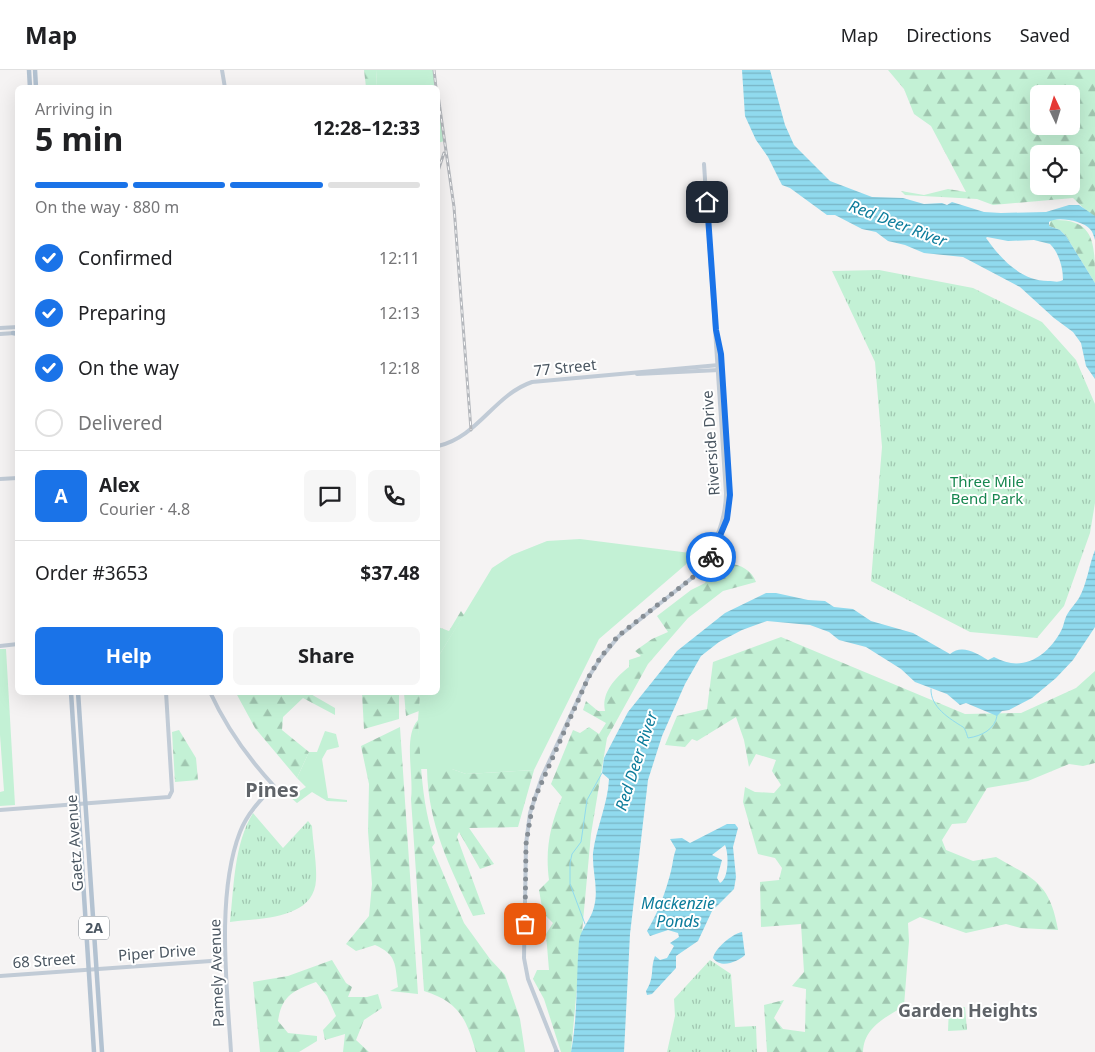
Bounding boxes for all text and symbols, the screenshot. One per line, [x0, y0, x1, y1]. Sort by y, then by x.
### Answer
text: Map [25, 18, 77, 51]
text: Map [841, 23, 878, 47]
text: Directions [906, 23, 992, 47]
text: Saved [1020, 23, 1070, 47]
north arrow [1030, 85, 1080, 135]
map controls [1030, 85, 1080, 195]
text: Arriving in [35, 98, 113, 120]
text: 12:28–12:33 [313, 115, 420, 141]
text: 5 min [35, 117, 123, 160]
button: locate [1030, 145, 1080, 195]
pin [686, 181, 728, 223]
icon: home [693, 188, 721, 216]
water label: Red Deer River [846, 194, 951, 252]
text: On the way · 880 m [35, 196, 179, 218]
icon: check [35, 244, 63, 272]
text: Confirmed [78, 245, 173, 271]
text: 12:11 [379, 247, 420, 269]
icon: check [35, 299, 63, 327]
text: Preparing [78, 300, 166, 326]
text: 12:13 [379, 302, 420, 324]
icon: check [35, 354, 63, 382]
street label: 77 Street [533, 354, 598, 380]
text: On the way [78, 355, 179, 381]
text: 12:18 [379, 357, 420, 379]
street label: Riverside Drive [696, 390, 724, 496]
text: Delivered [78, 410, 163, 436]
button: chat [304, 470, 356, 522]
button: phone [368, 470, 420, 522]
park label: Three Mile Bend Park [950, 471, 1024, 508]
text: Alex [99, 472, 140, 498]
text: A [54, 483, 68, 509]
text: Courier · 4.8 [99, 498, 190, 520]
courier [686, 532, 736, 582]
icon: bike [697, 543, 725, 571]
text: Order #3653 [35, 560, 148, 586]
text: $37.48 [360, 560, 420, 586]
button: Help [35, 627, 223, 685]
button: Share [233, 627, 420, 685]
water label: Red Deer River [610, 708, 663, 813]
district label: Pines [245, 776, 299, 803]
street label: Gaetz Avenue [61, 794, 87, 892]
water label: Mackenzie Ponds [641, 892, 715, 932]
pin [504, 903, 546, 945]
icon: bag [511, 910, 539, 938]
road number: 2A [79, 916, 109, 940]
street label: Pamely Avenue [204, 919, 228, 1027]
street label: Piper Drive [117, 939, 196, 965]
street label: 68 Street [12, 948, 77, 972]
district label: Garden Heights [898, 998, 1038, 1022]

